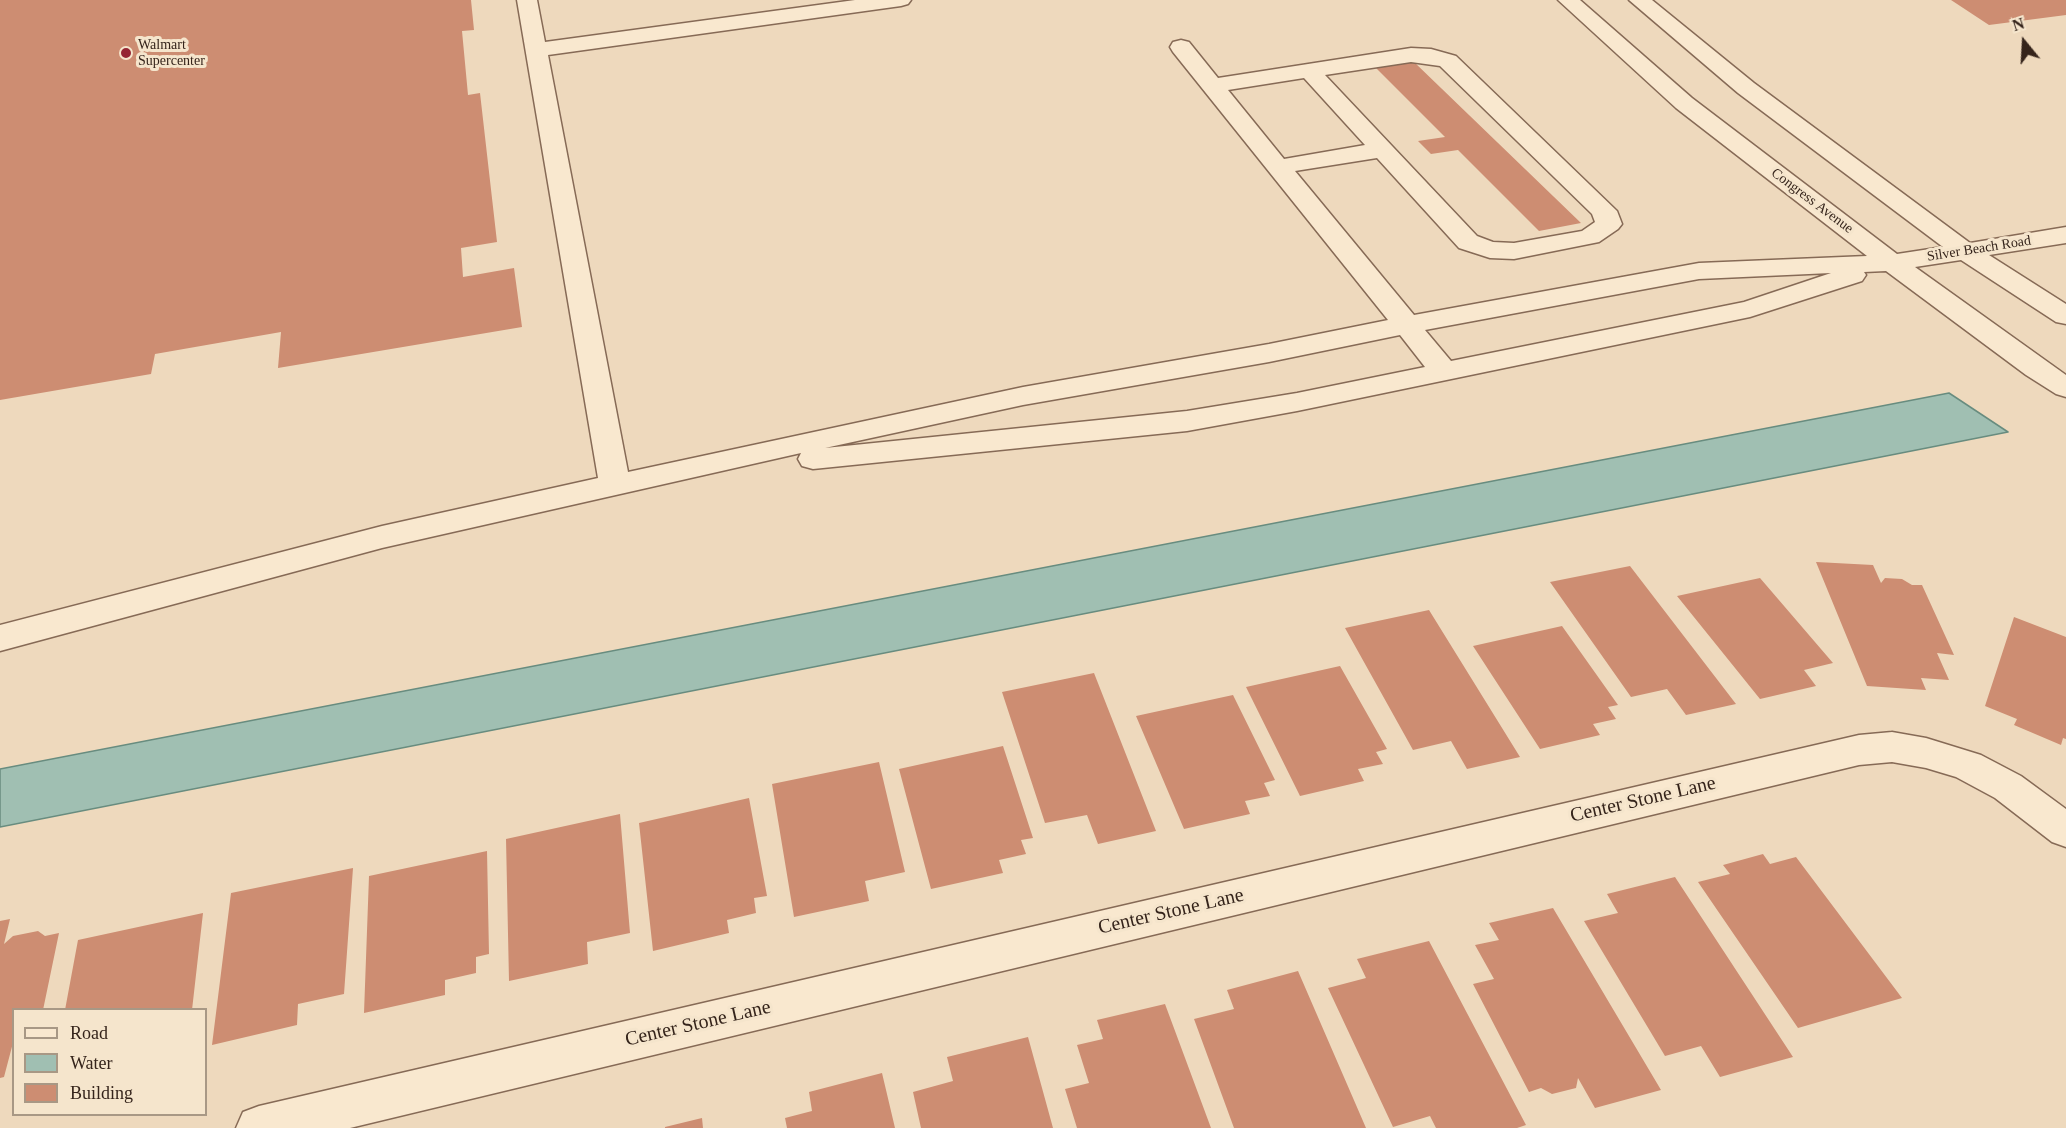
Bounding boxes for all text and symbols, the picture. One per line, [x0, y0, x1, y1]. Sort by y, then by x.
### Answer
north arrow [1994, 12, 2054, 72]
text: N [2010, 15, 2026, 34]
place label: Walmart Supercenter [138, 37, 205, 70]
marker: Walmart Supercenter [119, 46, 133, 60]
street label: Congress Avenue [1768, 165, 1856, 237]
street label: Silver Beach Road [1926, 232, 2032, 266]
street label: Center Stone Lane [1568, 772, 1718, 828]
street label: Center Stone Lane [1096, 884, 1246, 940]
street label: Center Stone Lane [623, 996, 773, 1052]
legend [12, 1008, 207, 1116]
text: Road [70, 1023, 108, 1043]
text: Water [70, 1053, 113, 1073]
text: Building [70, 1083, 133, 1103]

